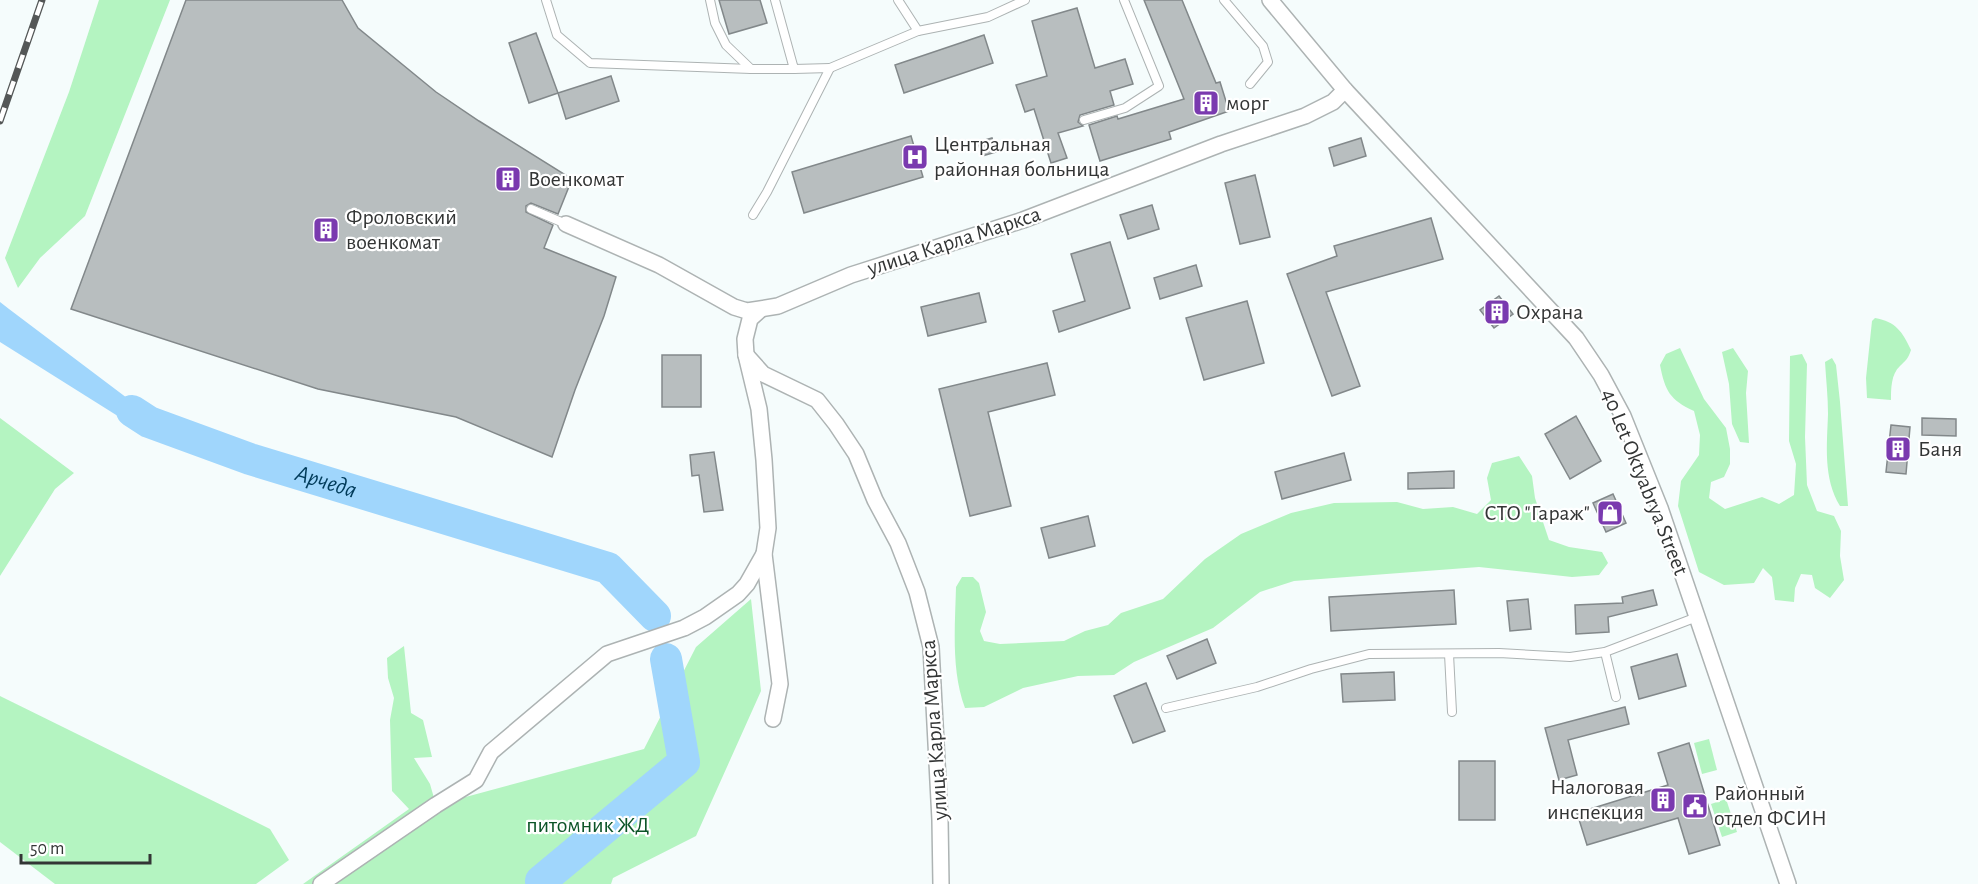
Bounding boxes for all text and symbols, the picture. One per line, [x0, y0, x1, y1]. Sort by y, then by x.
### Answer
building icon: морг [1191, 88, 1221, 118]
place label: морг [1226, 92, 1269, 114]
place label: Центральная районная больница [934, 133, 1110, 180]
hospital icon: Центральная районная больница [900, 142, 930, 172]
building icon: Военкомат [493, 164, 523, 194]
place label: Военкомат [528, 168, 625, 190]
street label: улица Карла Маркса [864, 203, 1043, 280]
place label: Фроловский военкомат [346, 206, 457, 253]
building icon: Фроловский военкомат [311, 215, 341, 245]
building icon: Охрана [1482, 297, 1512, 327]
place label: Охрана [1516, 301, 1583, 323]
street label: 40 Let Oktyabrya Street [1598, 386, 1692, 578]
building icon: Баня [1883, 434, 1913, 464]
place label: Баня [1918, 438, 1962, 460]
water label: Арчеда [291, 461, 359, 503]
shop icon: СТО "Гараж" [1595, 498, 1625, 528]
place label: СТО "Гараж" [1484, 502, 1590, 524]
street label: улица Карла Маркса [917, 639, 951, 822]
place label: Налоговая инспекция [1547, 776, 1644, 823]
place label: Районный отдел ФСИН [1714, 782, 1827, 829]
building icon: Налоговая инспекция [1648, 785, 1678, 815]
public building icon: Районный отдел ФСИН [1680, 791, 1710, 821]
park label: питомник ЖД [526, 814, 650, 836]
scale bar [21, 827, 150, 865]
text: 50 m [30, 840, 64, 858]

